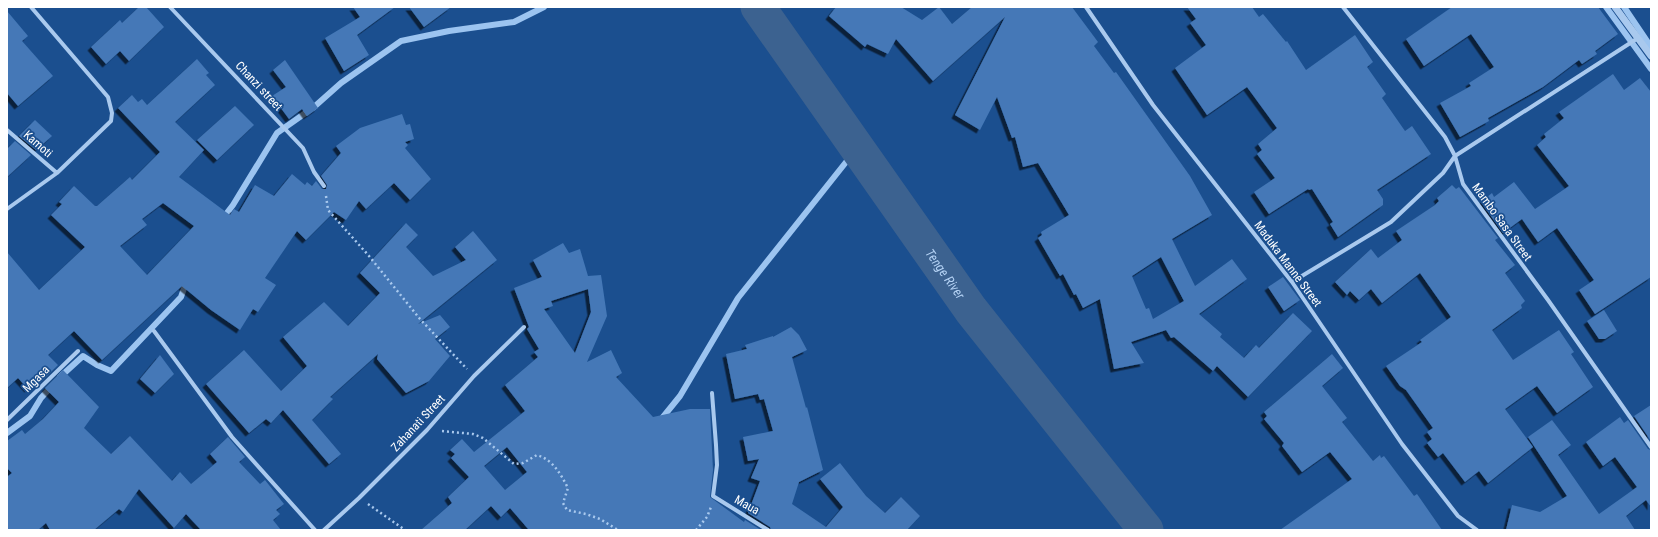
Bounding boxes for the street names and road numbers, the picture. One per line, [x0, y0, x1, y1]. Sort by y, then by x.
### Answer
street label: Chanzi street [233, 58, 286, 114]
street label: Kamoti [21, 128, 55, 160]
street label: Mambo Sasa Street [1469, 180, 1535, 264]
street label: Maduka Manne Street [1251, 218, 1325, 310]
street label: Mgasa [20, 363, 52, 395]
street label: Zahanati Street [388, 391, 448, 454]
street label: Maua [732, 492, 762, 518]

